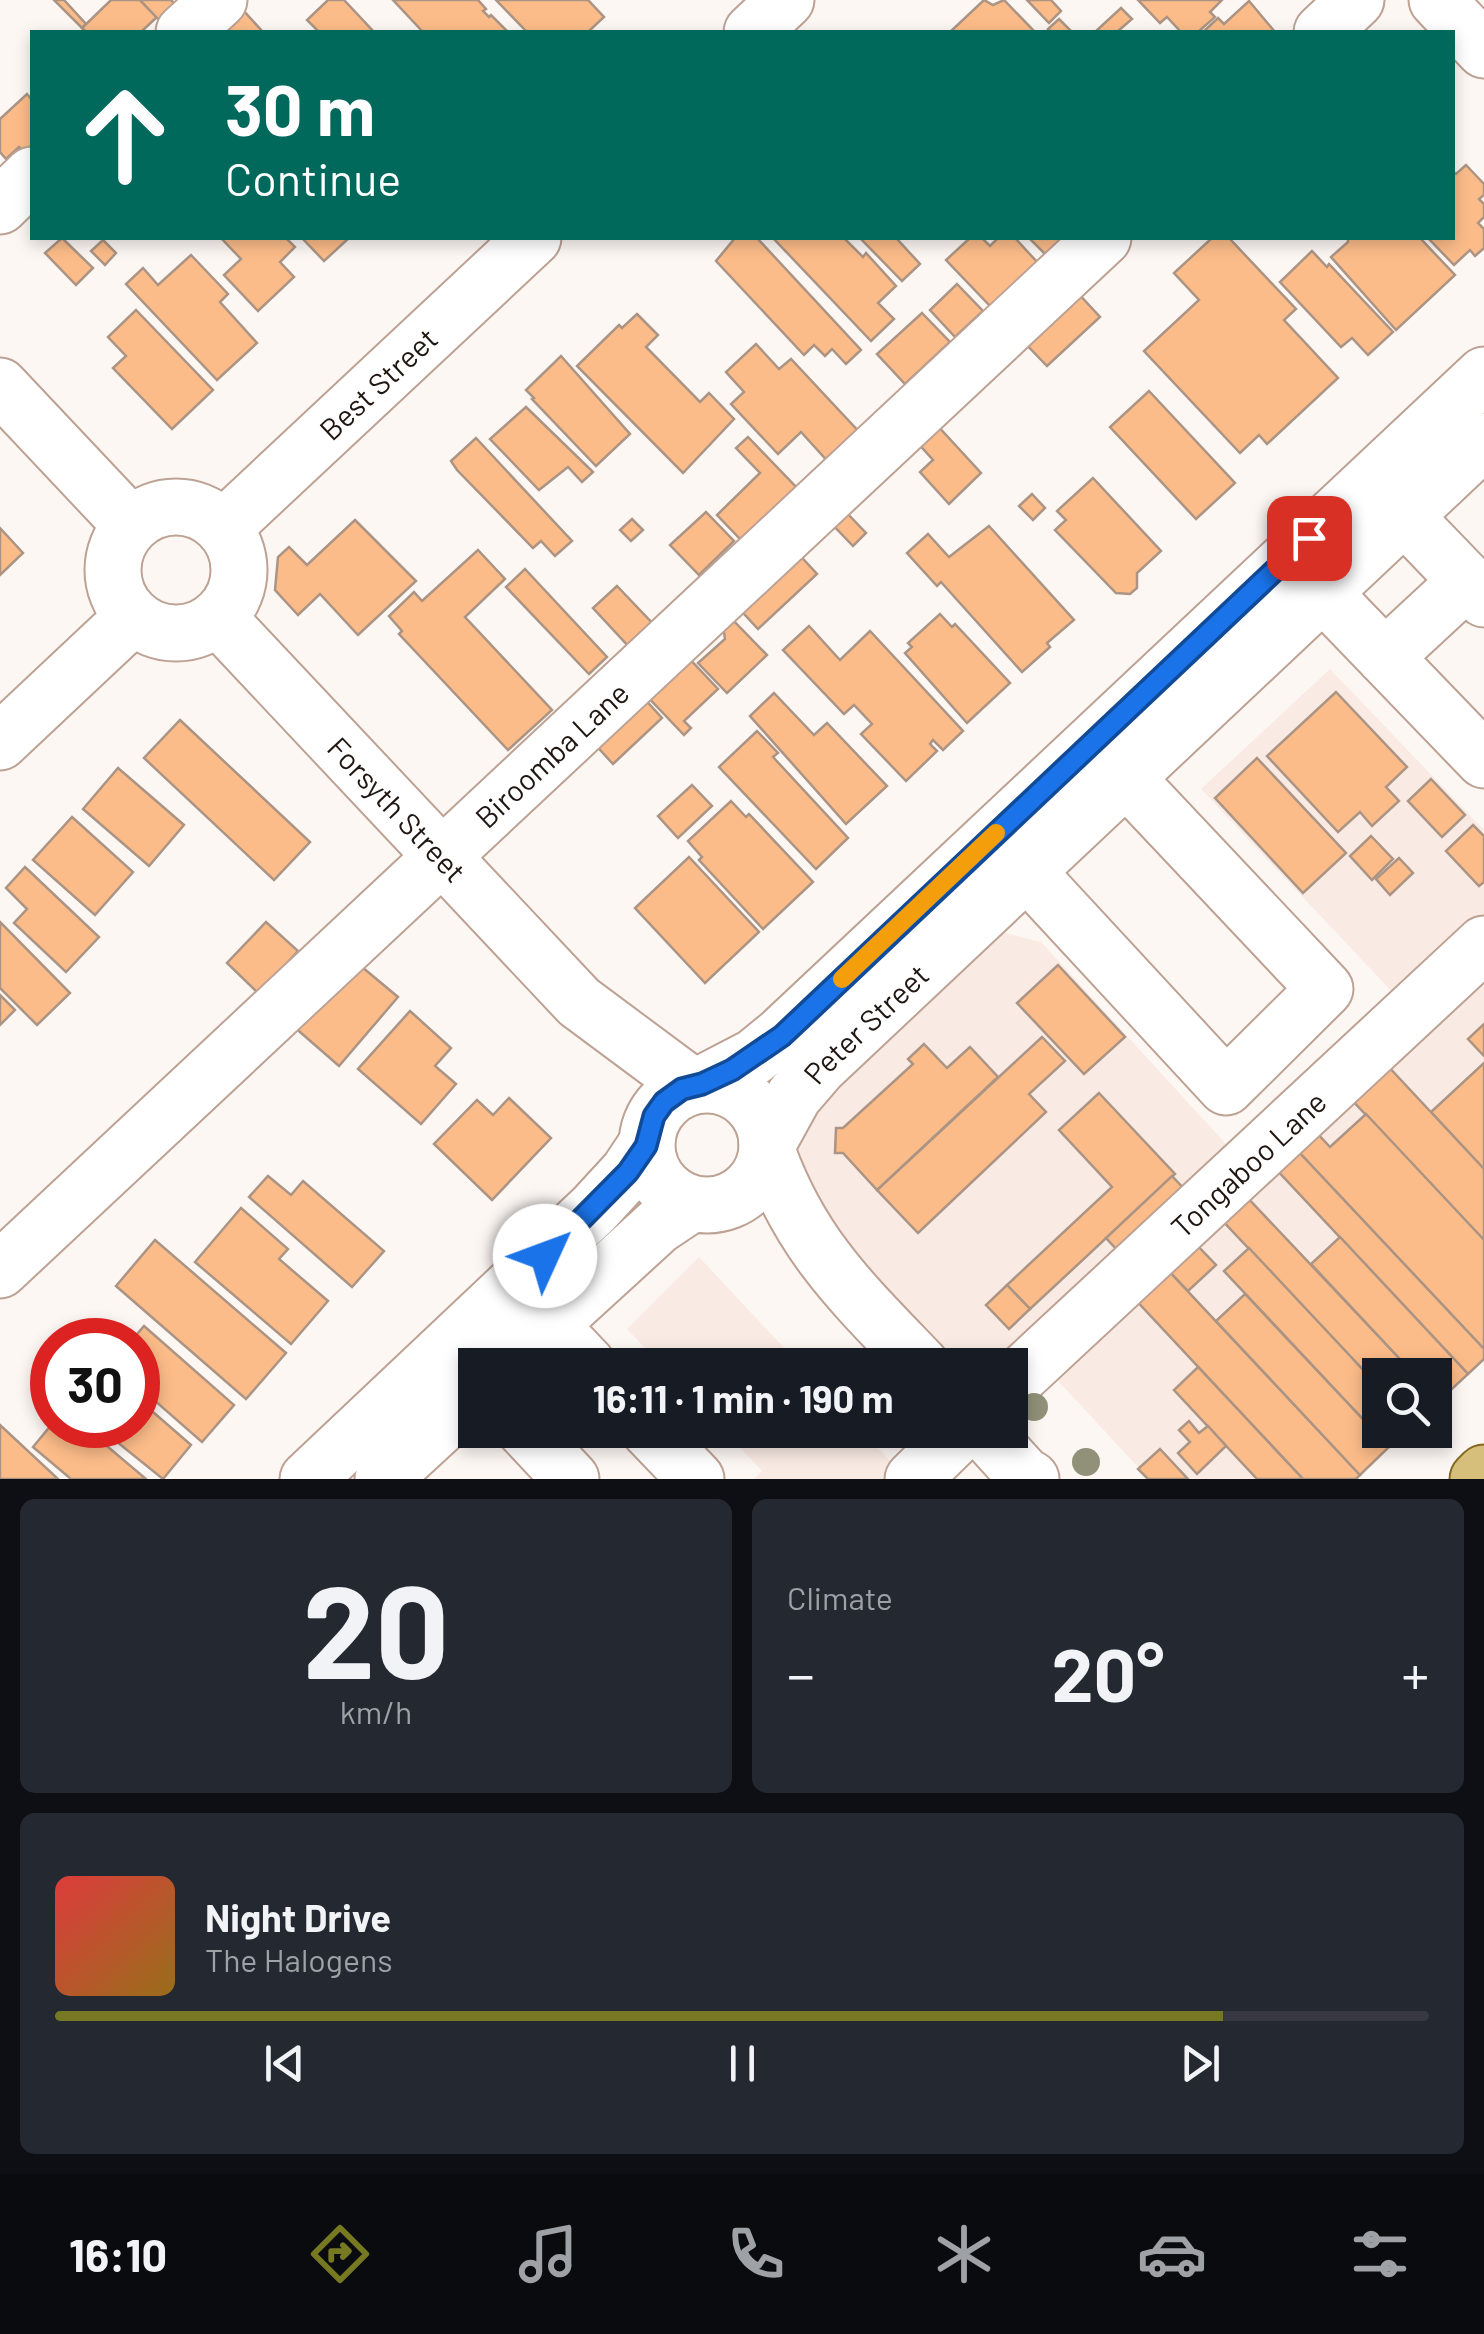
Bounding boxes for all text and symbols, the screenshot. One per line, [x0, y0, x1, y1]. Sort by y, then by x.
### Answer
text: 30 m [225, 66, 375, 150]
icon: ahead [60, 70, 190, 200]
text: Continue [225, 151, 401, 205]
street label: Best Street [312, 320, 444, 447]
pin [1267, 496, 1352, 581]
icon: arrive [1282, 511, 1337, 566]
street label: Biroomba Lane [467, 674, 635, 835]
street label: Forsyth Street [321, 729, 474, 889]
street label: Peter Street [795, 956, 935, 1090]
street label: Tongaboo Lane [1163, 1083, 1333, 1244]
position arrow [493, 1204, 597, 1308]
speed limit sign: 30 [30, 1318, 160, 1448]
map controls [1362, 1358, 1452, 1448]
button: search [1362, 1358, 1452, 1448]
text: 16:11 · 1 min · 190 m [593, 1375, 894, 1421]
text: 20 [303, 1549, 449, 1705]
text: Climate [787, 1578, 893, 1616]
text: 20° [1052, 1627, 1164, 1717]
text: − [787, 1640, 815, 1706]
text: + [1401, 1640, 1429, 1706]
text: km/h [340, 1692, 412, 1730]
text: Night Drive [205, 1894, 391, 1940]
text: The Halogens [205, 1940, 393, 1978]
icon: previous [257, 2036, 312, 2091]
icon: pause [715, 2036, 770, 2091]
icon: next [1173, 2036, 1228, 2091]
icon: directions [305, 2219, 375, 2289]
icon: music [513, 2219, 583, 2289]
icon: phone [721, 2219, 791, 2289]
icon: climate [929, 2219, 999, 2289]
icon: car [1137, 2219, 1207, 2289]
icon: filters [1345, 2219, 1415, 2289]
text: 16:10 [69, 2227, 167, 2281]

